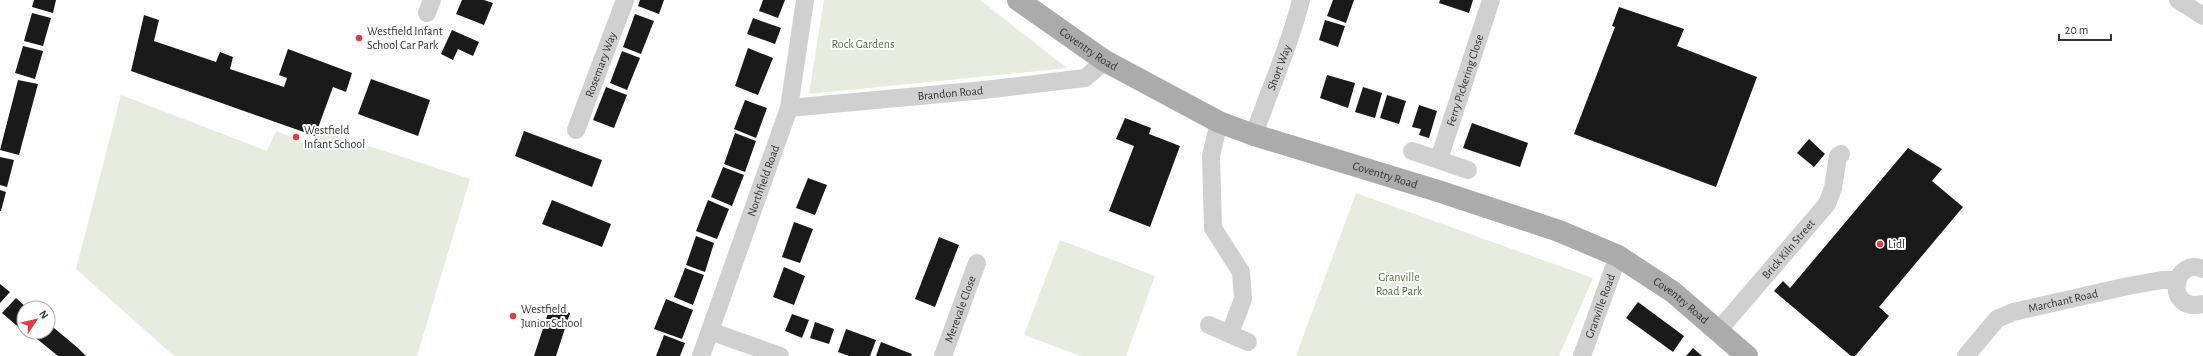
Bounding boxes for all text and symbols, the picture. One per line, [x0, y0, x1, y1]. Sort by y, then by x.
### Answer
scale bar [2059, 16, 2111, 42]
text: 20 m [2065, 24, 2088, 36]
place label: Westfield Infant School Car Park [367, 25, 443, 51]
street label: Coventry Road [1057, 25, 1120, 73]
street label: Rosemary Way [583, 30, 619, 99]
marker: Westfield Infant School Car Park [354, 33, 364, 43]
street label: Ferry Pickering Close [1444, 33, 1485, 128]
park label: Rock Gardens [832, 38, 894, 50]
street label: Short Way [1265, 43, 1294, 92]
street label: Brandon Road [917, 84, 984, 102]
place label: Westfield Infant School [304, 124, 365, 150]
marker: Westfield Infant School [291, 132, 301, 142]
street label: Northfield Road [745, 143, 781, 218]
street label: Coventry Road [1351, 159, 1419, 190]
street label: Brick Kiln Street [1760, 217, 1817, 281]
place label: Lidl [1888, 238, 1905, 250]
marker: Lidl [1875, 239, 1885, 249]
park label: Granville Road Park [1376, 271, 1423, 297]
street label: Granville Road [1583, 272, 1617, 340]
street label: Merevale Close [942, 274, 978, 344]
street label: Coventry Road [1651, 275, 1711, 326]
street label: Marchant Road [2027, 287, 2099, 314]
north arrow [16, 300, 56, 340]
place label: Westfield Junior School [521, 303, 582, 329]
text: N [37, 308, 50, 321]
marker: Westfield Junior School [508, 311, 518, 321]

